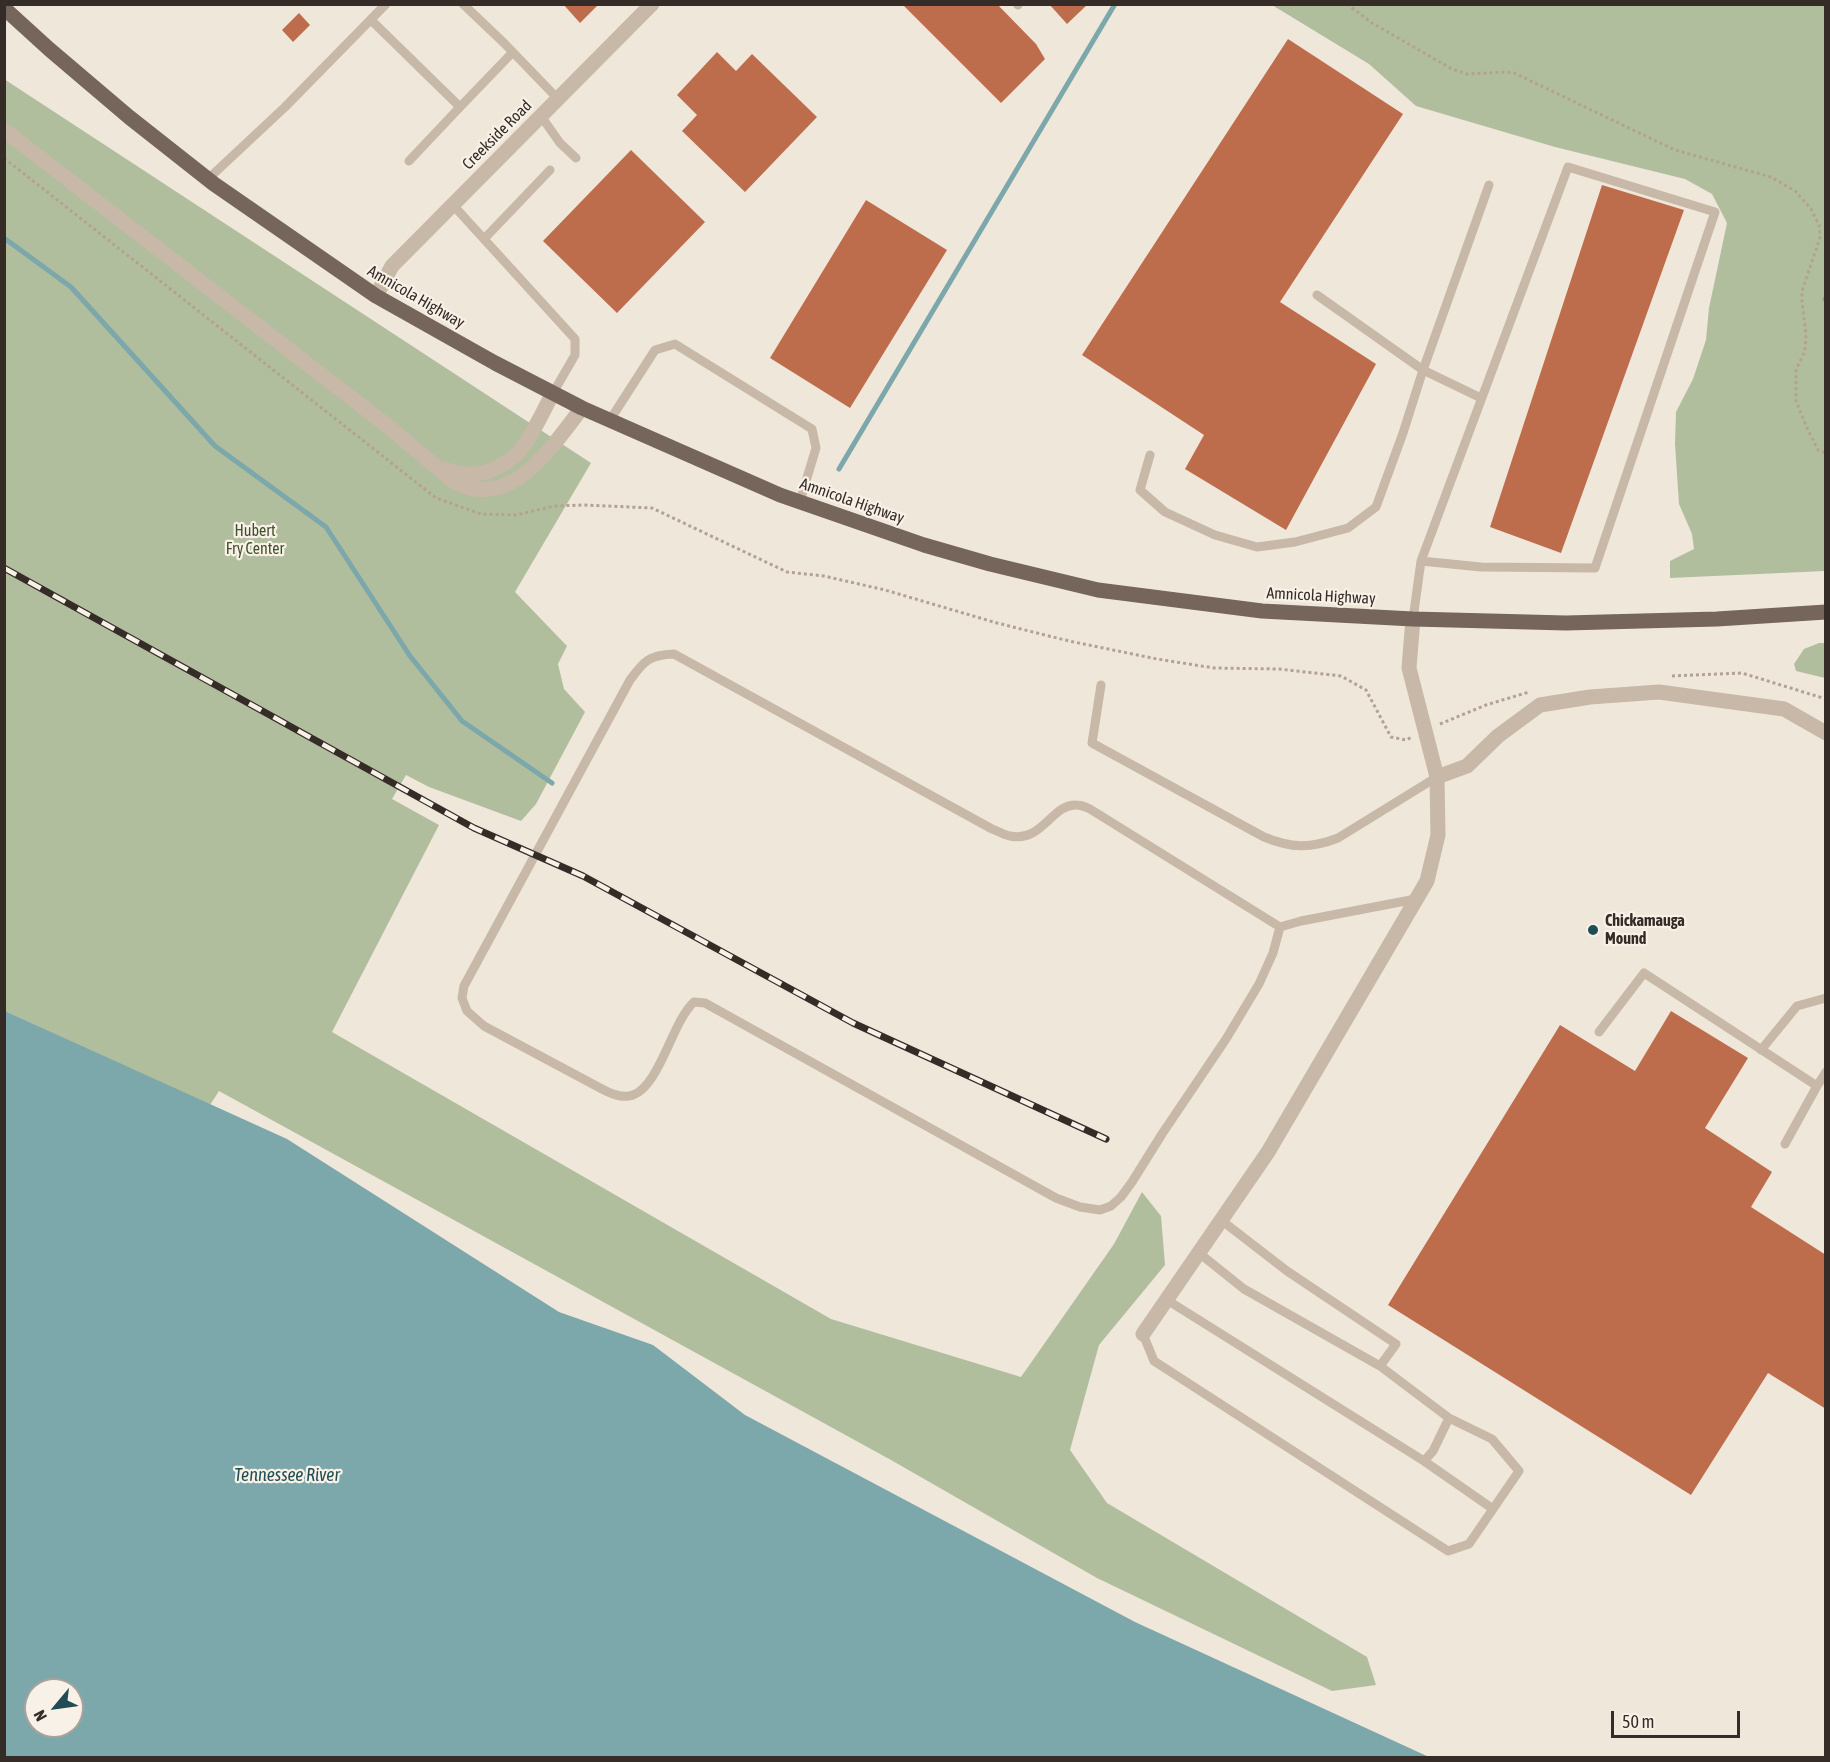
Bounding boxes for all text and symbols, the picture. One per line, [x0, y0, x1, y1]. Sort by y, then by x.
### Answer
street label: Creekside Road [458, 96, 536, 174]
street label: Amnicola Highway [364, 261, 468, 333]
street label: Amnicola Highway [797, 474, 907, 528]
park label: Hubert Fry Center [226, 521, 284, 559]
street label: Amnicola Highway [1266, 584, 1376, 608]
place label: Chickamauga Mound [1605, 911, 1685, 949]
marker: Chickamauga Mound [1586, 923, 1600, 937]
water label: Tennessee River [234, 1464, 340, 1486]
north arrow [24, 1678, 84, 1738]
scale bar [1614, 1699, 1743, 1737]
text: N [30, 1707, 50, 1724]
text: 50 m [1622, 1711, 1654, 1732]

